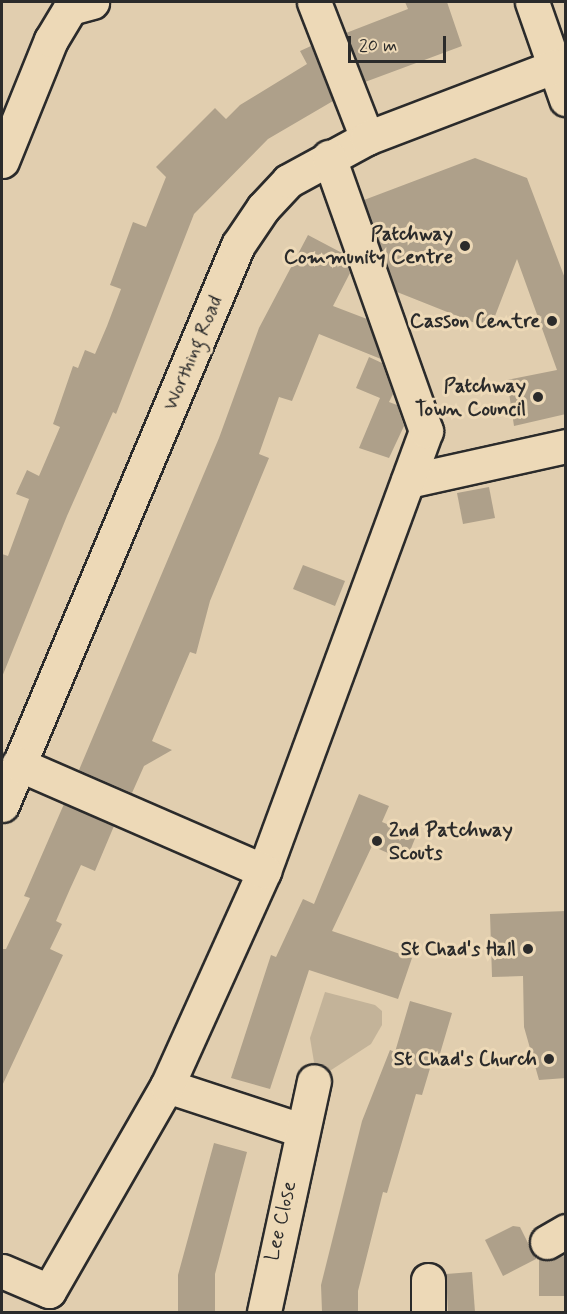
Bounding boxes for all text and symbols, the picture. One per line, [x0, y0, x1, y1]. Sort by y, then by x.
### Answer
scale bar [351, 24, 448, 62]
text: 20 m [359, 34, 397, 58]
place label: Patchway Community Centre [284, 222, 453, 269]
marker: Patchway Community Centre [458, 239, 472, 253]
street label: Worthing Road [158, 293, 228, 413]
place label: Casson Centre [413, 309, 540, 333]
marker: Casson Centre [545, 314, 559, 328]
place label: Patchway Town Council [415, 374, 526, 421]
marker: Patchway Town Council [531, 390, 545, 404]
place label: 2nd Patchway Scouts [389, 818, 507, 865]
marker: 2nd Patchway Scouts [370, 834, 384, 848]
place label: St Chad's Hall [396, 937, 516, 961]
marker: St Chad's Hall [521, 942, 535, 956]
place label: St Chad's Church [386, 1047, 537, 1071]
marker: St Chad's Church [542, 1052, 556, 1066]
street label: Lee Close [260, 1179, 302, 1263]

